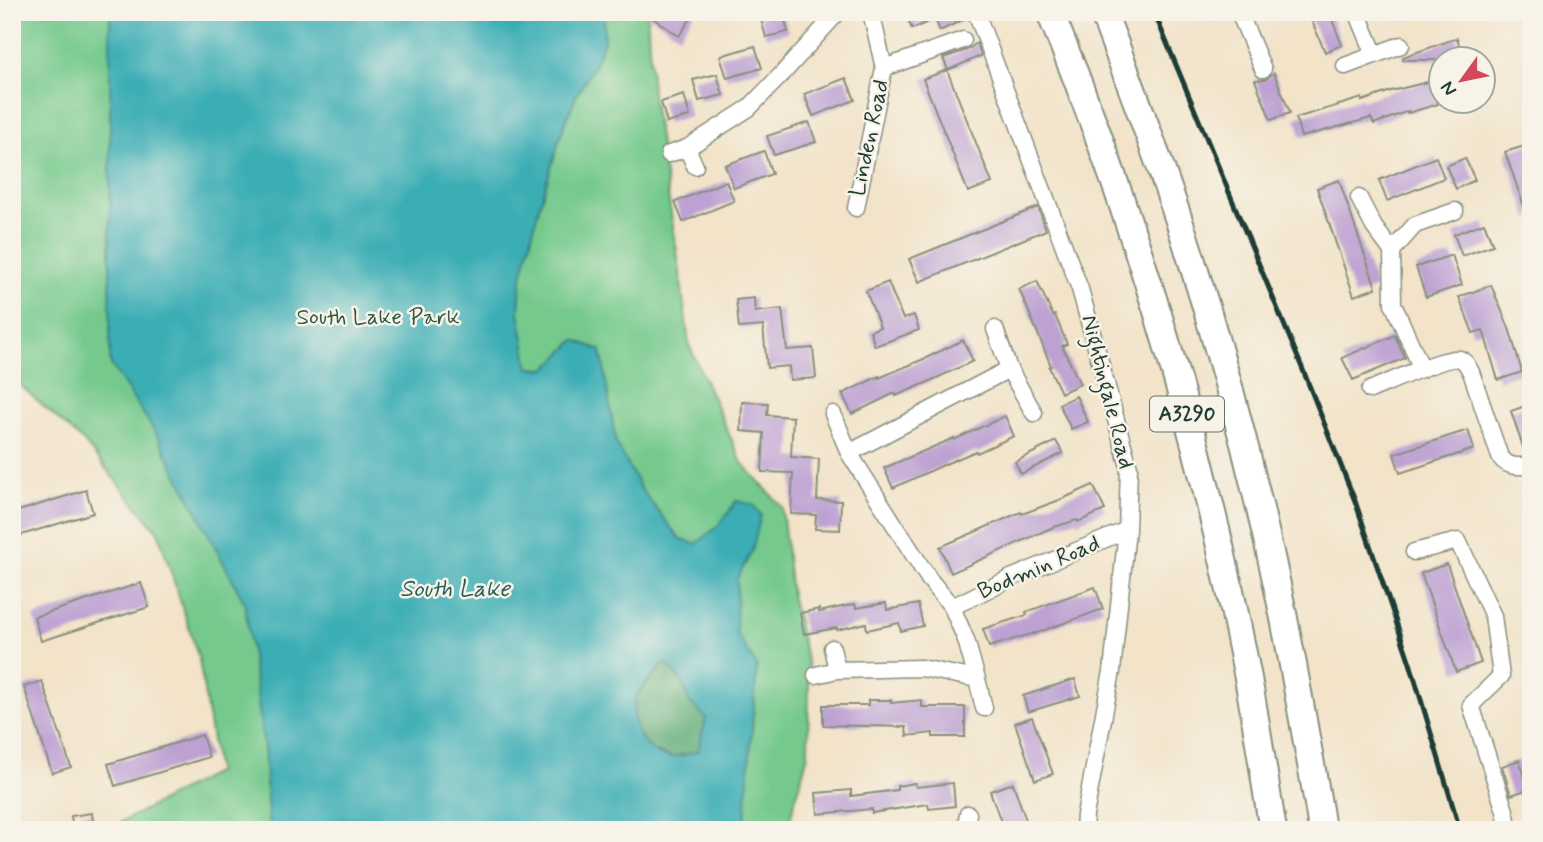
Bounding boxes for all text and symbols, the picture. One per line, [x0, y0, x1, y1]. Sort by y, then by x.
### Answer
north arrow [1428, 46, 1498, 116]
text: N [1435, 76, 1463, 101]
street label: Linden Road [843, 77, 897, 199]
park label: South Lake Park [296, 303, 460, 333]
street label: Nightingale Road [1071, 312, 1141, 473]
road number: A3290 [1150, 396, 1224, 432]
street label: Bodmin Road [973, 529, 1105, 607]
water label: South Lake [400, 574, 511, 605]

